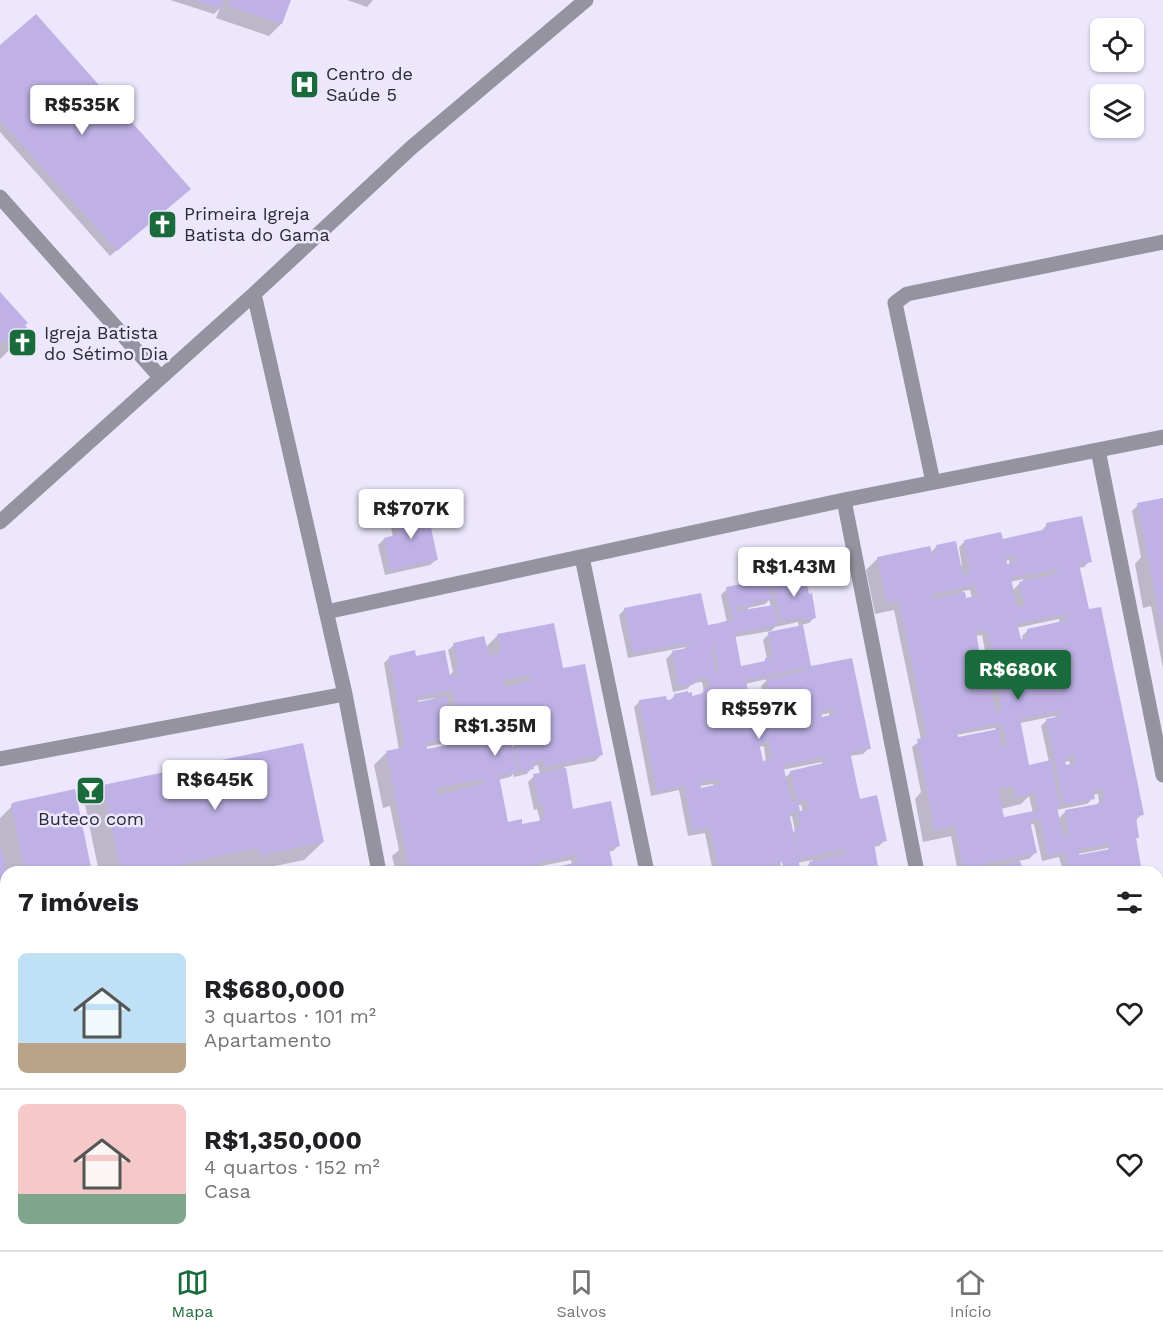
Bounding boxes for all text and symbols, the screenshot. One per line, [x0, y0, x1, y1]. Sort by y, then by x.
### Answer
map controls [1090, 18, 1144, 138]
button: locate [1090, 18, 1144, 72]
place label: Centro de Saúde 5 [326, 63, 413, 105]
hospital icon: Centro de Saúde 5 [289, 68, 321, 100]
button: layers [1090, 84, 1144, 138]
pin: R$535K [33, 85, 131, 136]
text: R$535K [44, 92, 120, 116]
place label: Primeira Igreja Batista do Gama [184, 203, 330, 245]
church icon: Primeira Igreja Batista do Gama [147, 208, 179, 240]
place label: Igreja Batista do Sétimo Dia [44, 322, 168, 364]
church icon: Igreja Batista do Sétimo Dia [7, 327, 39, 359]
pin: R$707K [362, 489, 460, 540]
text: R$707K [373, 496, 449, 520]
pin: R$1.43M [739, 547, 849, 598]
text: R$1.43M [752, 554, 836, 578]
pin: R$680K [969, 650, 1067, 701]
text: R$680K [979, 657, 1057, 681]
pin: R$597K [710, 689, 808, 740]
text: R$597K [721, 696, 797, 720]
pin: R$1.35M [440, 706, 550, 757]
text: R$1.35M [454, 713, 536, 737]
pin: R$645K [166, 760, 264, 811]
text: R$645K [176, 767, 254, 791]
bar icon: Buteco com [75, 774, 107, 806]
place label: Buteco com [38, 808, 144, 829]
icon: filters [1113, 886, 1146, 919]
text: 7 imóveis [18, 887, 139, 917]
text: R$680,000 [204, 974, 345, 1004]
icon: home [66, 977, 138, 1049]
icon: heart [1113, 997, 1146, 1030]
text: 3 quartos · 101 m² [204, 1004, 376, 1028]
text: Apartamento [204, 1028, 332, 1052]
text: R$1,350,000 [204, 1125, 362, 1155]
icon: home [66, 1128, 138, 1200]
icon: heart [1113, 1148, 1146, 1181]
text: 4 quartos · 152 m² [204, 1155, 380, 1179]
text: Casa [204, 1179, 251, 1203]
tab: Mapa [172, 1266, 213, 1321]
tab: Salvos [556, 1266, 607, 1321]
tab: Início [950, 1266, 991, 1321]

